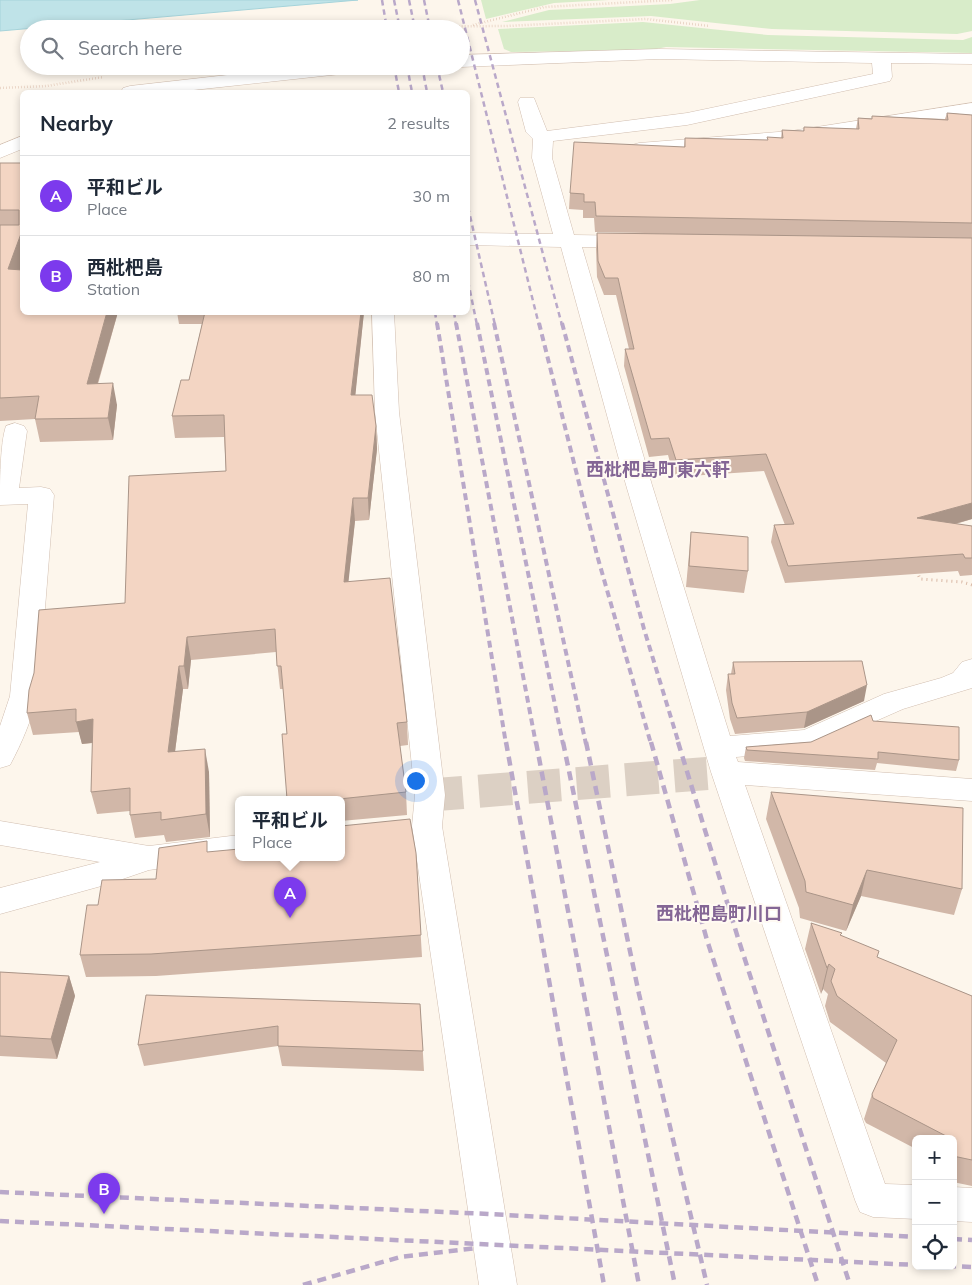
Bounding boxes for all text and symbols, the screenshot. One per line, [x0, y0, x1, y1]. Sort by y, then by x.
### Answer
search box [20, 20, 470, 75]
icon: search [38, 34, 66, 62]
text: Search here [78, 36, 182, 60]
text: Nearby [40, 110, 113, 136]
text: 2 results [387, 113, 450, 133]
text: 平和ビル [87, 175, 163, 199]
text: A [50, 186, 62, 206]
text: 30 m [413, 186, 450, 206]
text: Place [87, 199, 127, 219]
text: 西枇杷島 [87, 255, 163, 279]
text: B [50, 266, 62, 286]
text: 80 m [413, 266, 450, 286]
text: Station [87, 279, 140, 299]
district label: 西枇杷島町東六軒 [586, 458, 730, 481]
your location [403, 768, 429, 794]
popup [235, 796, 345, 861]
text: 平和ビル [252, 808, 328, 832]
text: Place [252, 832, 292, 852]
pin: A [274, 877, 306, 918]
district label: 西枇杷島町川口 [656, 902, 782, 925]
map controls [912, 1135, 957, 1270]
button: + [912, 1135, 957, 1180]
pin: B [88, 1173, 120, 1214]
button: − [912, 1180, 957, 1225]
button: locate [912, 1225, 957, 1270]

